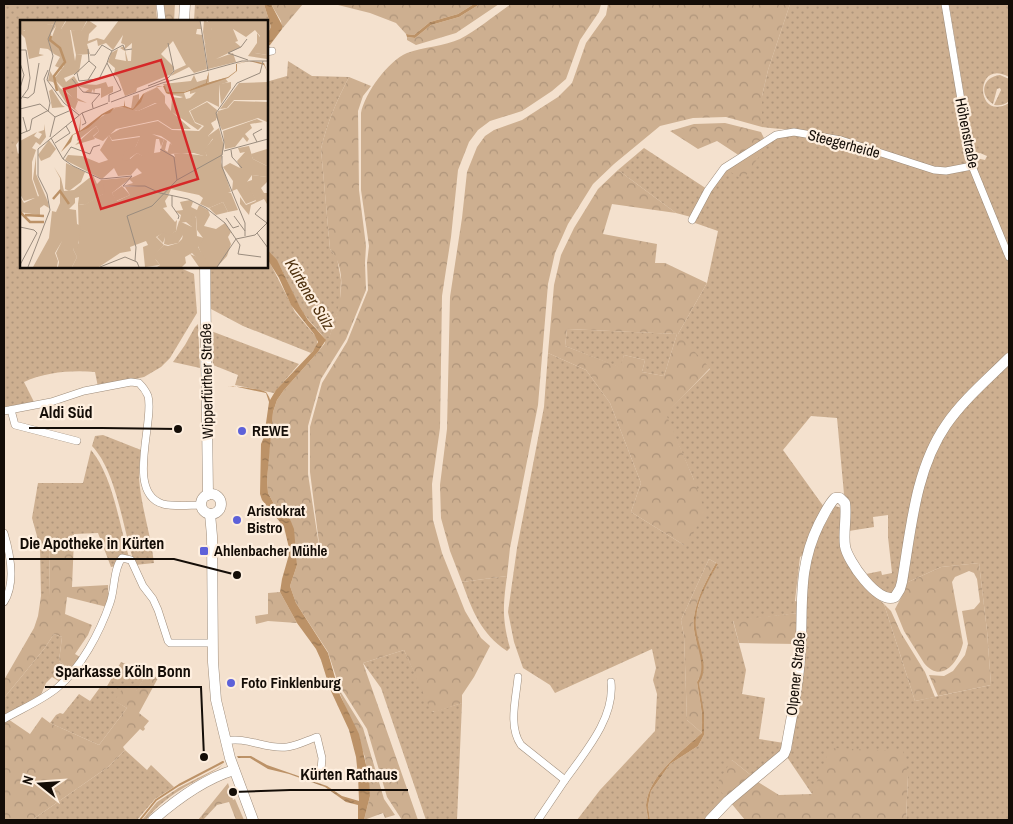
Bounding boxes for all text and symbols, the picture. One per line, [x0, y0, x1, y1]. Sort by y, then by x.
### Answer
inset map [20, 20, 268, 268]
street label: Höhenstraße [950, 96, 985, 170]
street label: Steegerheide [806, 124, 883, 163]
water label: Kürtener Sülz [280, 254, 340, 334]
street label: Wipperfürther Straße [195, 323, 218, 439]
callout: Aldi Süd [29, 397, 102, 428]
text: Aldi Süd [39, 401, 93, 423]
place label: REWE [252, 420, 289, 441]
marker: REWE [236, 425, 248, 437]
place label: Aristokrat Bistro [247, 500, 305, 538]
marker: Aristokrat Bistro [231, 514, 243, 526]
callout: Die Apotheke in Kürten [9, 528, 174, 559]
text: Die Apotheke in Kürten [20, 532, 164, 554]
place label: Ahlenbacher Mühle [214, 540, 328, 561]
marker: Ahlenbacher Mühle [198, 545, 210, 557]
street label: Olpener Straße [781, 631, 810, 717]
callout: Sparkasse Köln Bonn [45, 656, 201, 687]
text: Sparkasse Köln Bonn [55, 660, 191, 682]
place label: Foto Finklenburg [241, 672, 341, 693]
marker: Foto Finklenburg [225, 677, 237, 689]
north arrow [15, 759, 65, 809]
callout: Kürten Rathaus [290, 759, 408, 790]
text: Kürten Rathaus [300, 763, 398, 785]
text: N [18, 774, 37, 787]

